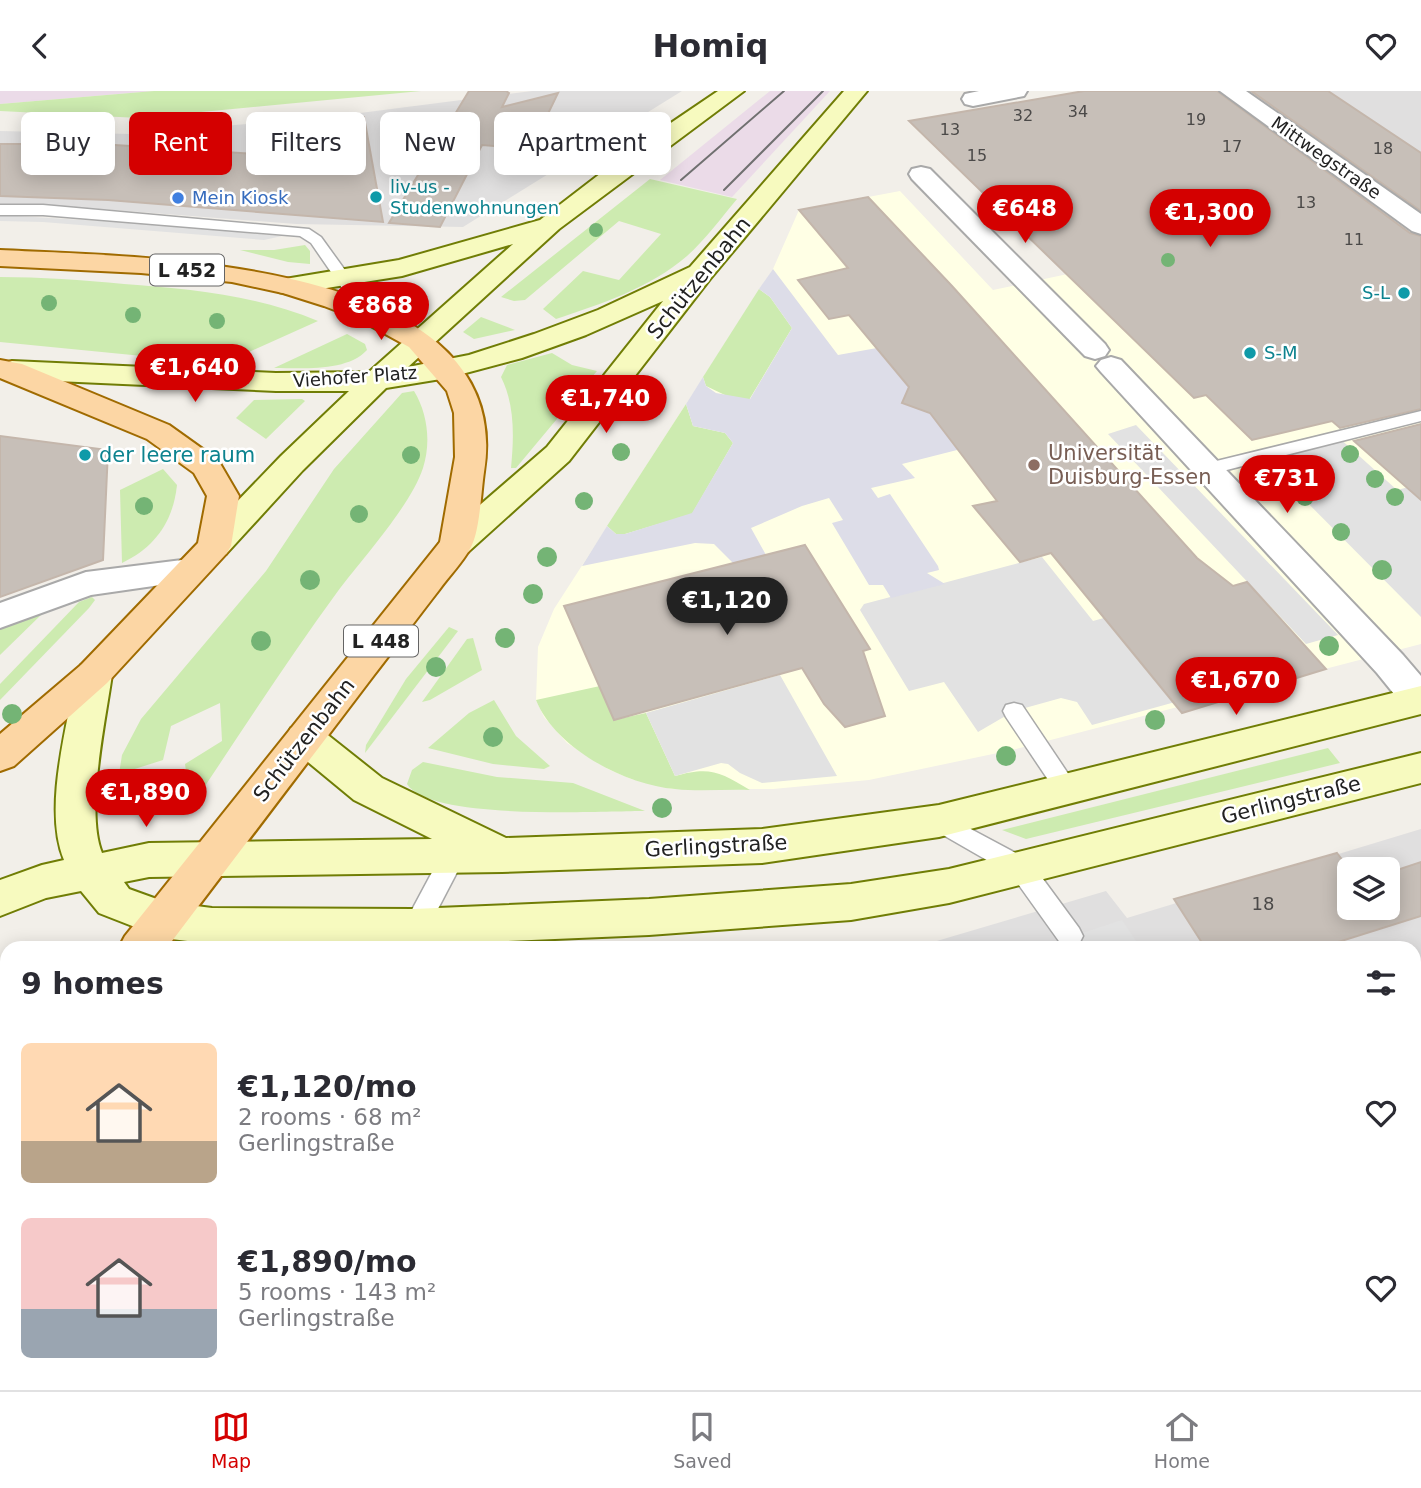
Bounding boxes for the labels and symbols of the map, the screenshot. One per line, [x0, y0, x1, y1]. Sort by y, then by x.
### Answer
house number: 34 [1068, 102, 1088, 121]
house number: 32 [1013, 106, 1033, 125]
house number: 19 [1186, 110, 1206, 129]
street label: Mittwegstraße [1267, 112, 1385, 203]
house number: 13 [940, 120, 960, 139]
house number: 17 [1222, 137, 1242, 156]
house number: 18 [1373, 139, 1393, 158]
house number: 15 [967, 146, 987, 165]
place label: liv-us - Studenwohnungen [390, 176, 559, 218]
pin: €648 [984, 185, 1066, 245]
place label: Mein Kiosk [192, 187, 289, 208]
marker: liv-us - Studenwohnungen [368, 189, 384, 205]
marker: Mein Kiosk [170, 190, 186, 206]
pin: €1,300 [1153, 190, 1267, 249]
house number: 13 [1296, 193, 1316, 212]
street label: Schützenbahn [643, 212, 755, 344]
house number: 11 [1344, 230, 1364, 249]
road number: L 452 [150, 255, 224, 286]
pin: €868 [340, 282, 422, 342]
place label: S-L [1362, 282, 1390, 303]
marker: S-L [1396, 285, 1412, 301]
place label: S-M [1264, 342, 1297, 363]
pin: €1,640 [138, 345, 252, 404]
marker: S-M [1242, 345, 1258, 361]
street label: Viehofer Platz [292, 362, 418, 391]
pin: €1,740 [549, 375, 663, 435]
place label: Universität Duisburg-Essen [1048, 441, 1211, 489]
place label: der leere raum [99, 443, 255, 467]
marker: der leere raum [77, 447, 93, 463]
pin: €731 [1246, 455, 1328, 515]
marker: Universität Duisburg-Essen [1026, 457, 1042, 473]
pin: €1,120 [670, 577, 784, 637]
road number: L 448 [344, 625, 418, 657]
pin: €1,670 [1179, 657, 1293, 717]
street label: Schützenbahn [248, 674, 360, 806]
pin: €1,890 [89, 769, 203, 829]
street label: Gerlingstraße [1219, 771, 1363, 829]
street label: Gerlingstraße [644, 830, 788, 862]
house number: 18 [1252, 893, 1274, 914]

